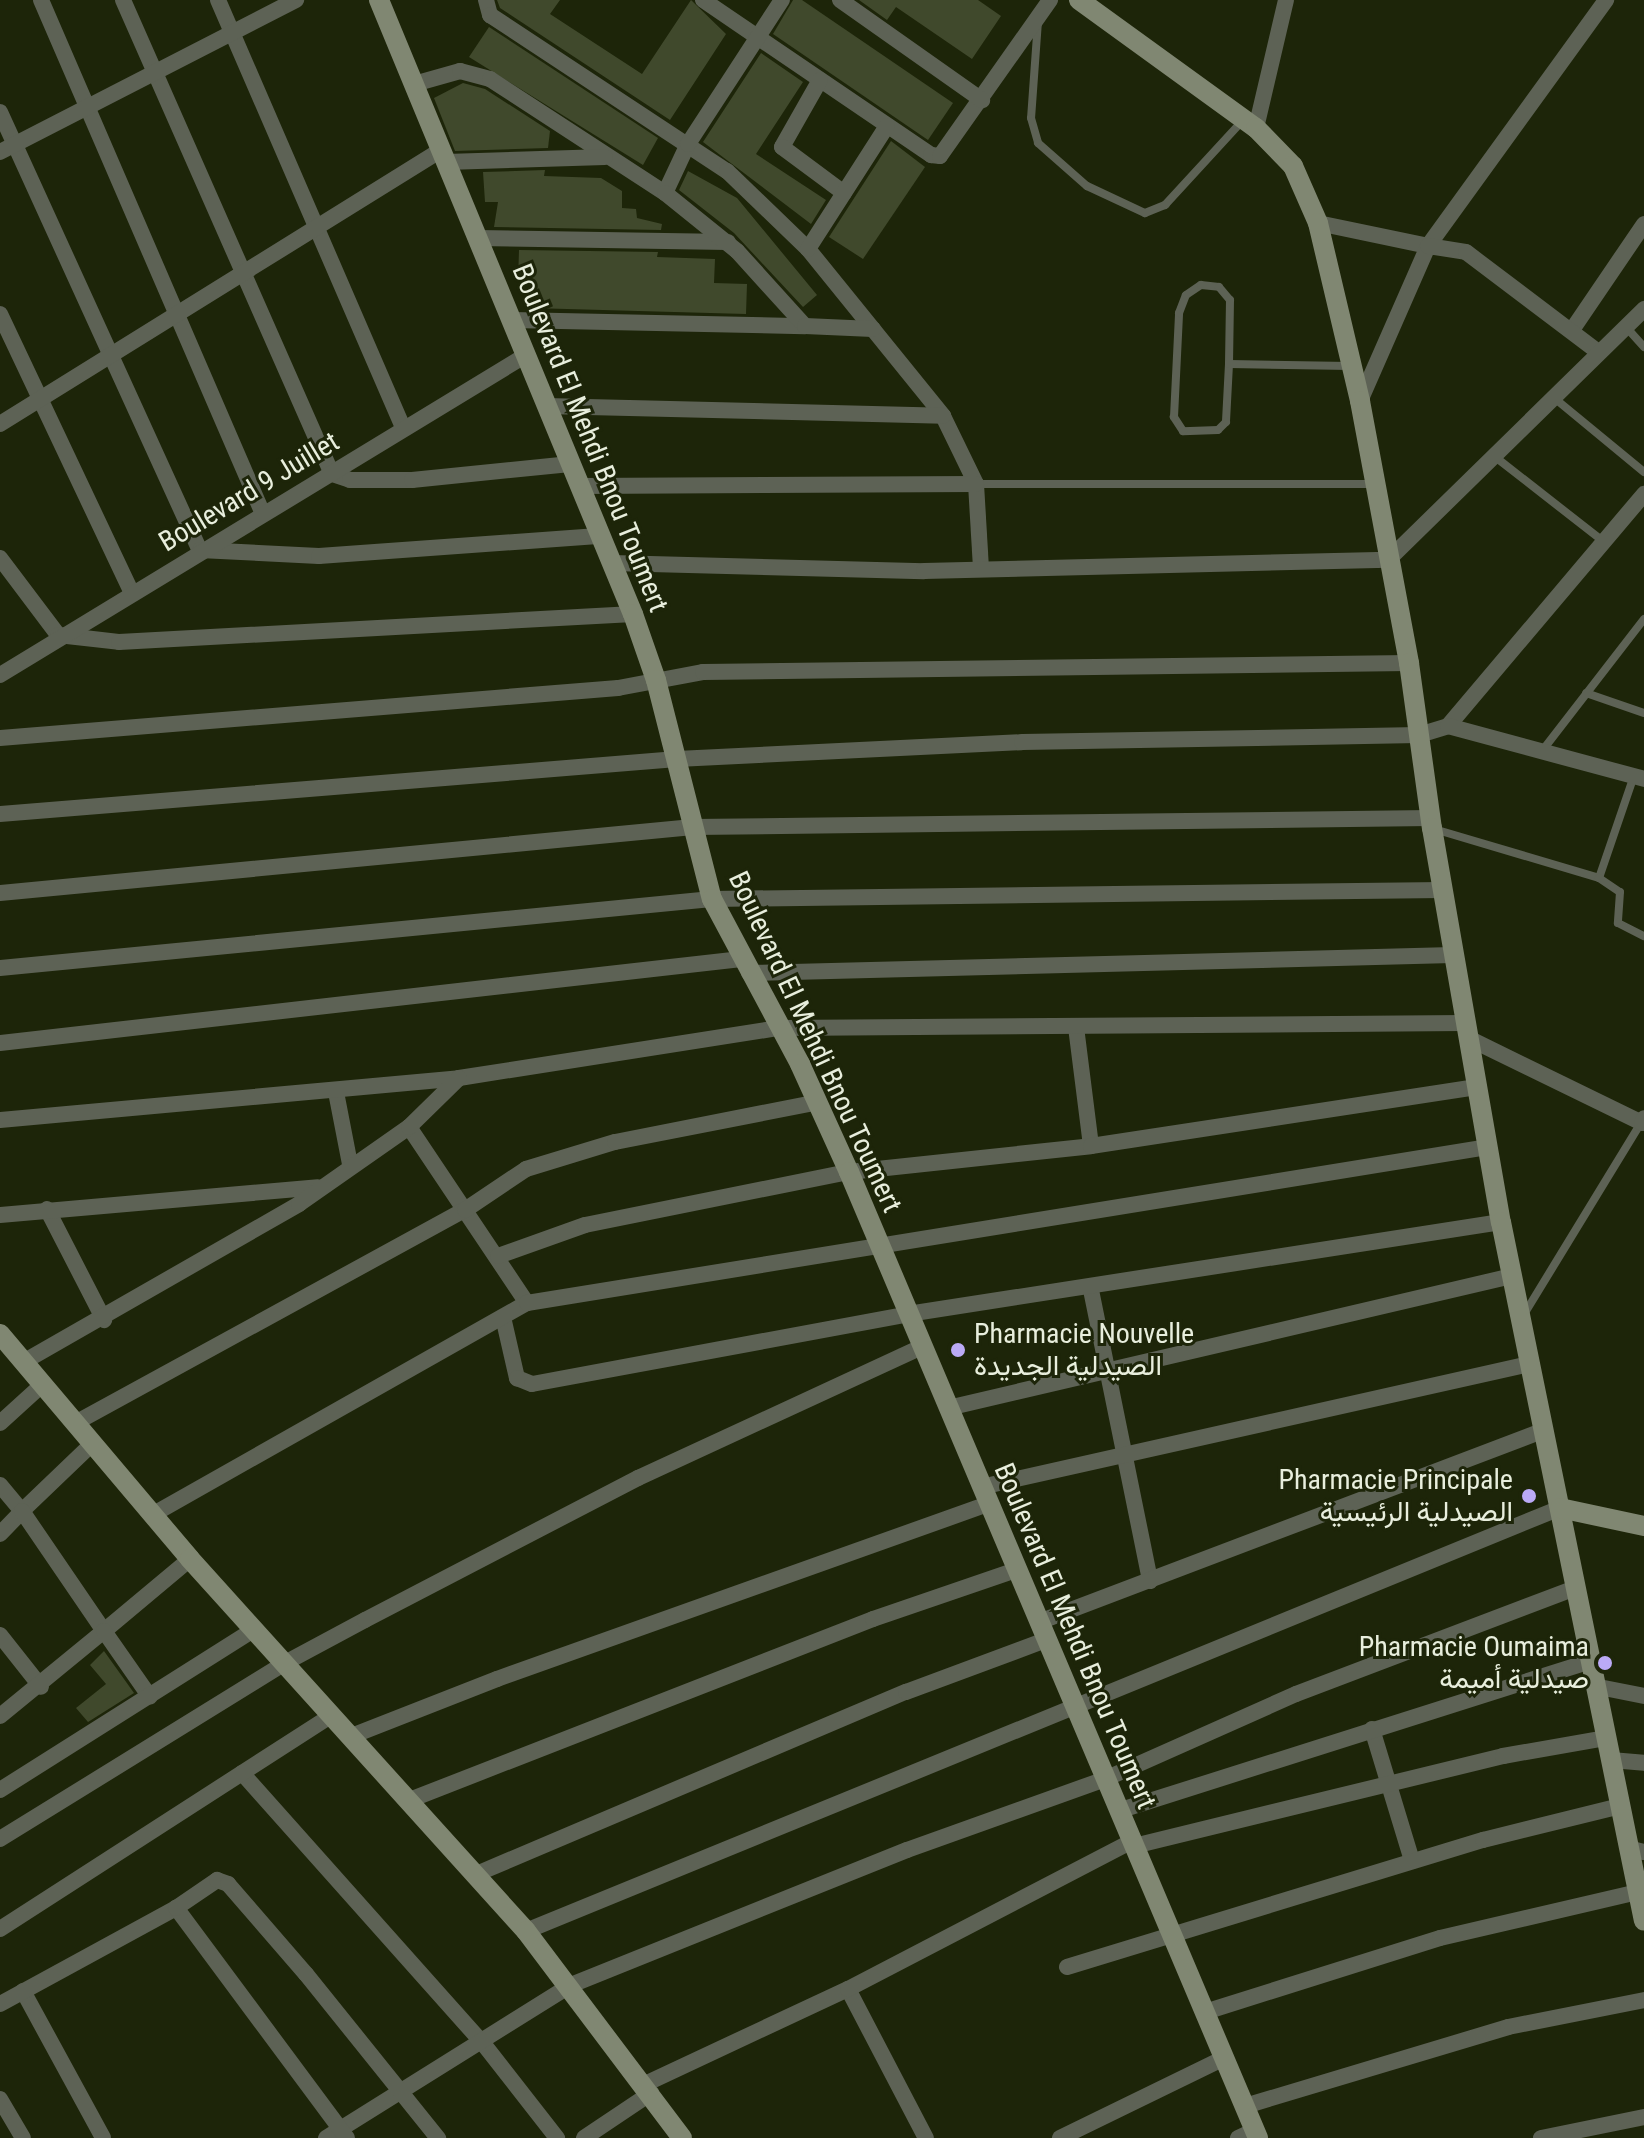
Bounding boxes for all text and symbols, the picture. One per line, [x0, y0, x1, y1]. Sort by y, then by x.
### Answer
street label: Boulevard El Mehdi Bnou Toumert [505, 259, 675, 617]
street label: Boulevard 9 Juillet [153, 425, 345, 559]
street label: Boulevard El Mehdi Bnou Toumert [721, 866, 909, 1218]
place label: Pharmacie Nouvelle الصيدلية الجديدة [974, 1317, 1194, 1383]
marker: Pharmacie Nouvelle الصيدلية الجديدة [949, 1341, 967, 1359]
street label: Boulevard El Mehdi Bnou Toumert [987, 1458, 1163, 1814]
place label: Pharmacie Principale الصيدلية الرئيسية [1278, 1463, 1513, 1529]
marker: Pharmacie Principale الصيدلية الرئيسية [1520, 1487, 1538, 1505]
place label: Pharmacie Oumaima صيدلية أميمة [1359, 1630, 1589, 1696]
marker: Pharmacie Oumaima صيدلية أميمة [1596, 1654, 1614, 1672]

